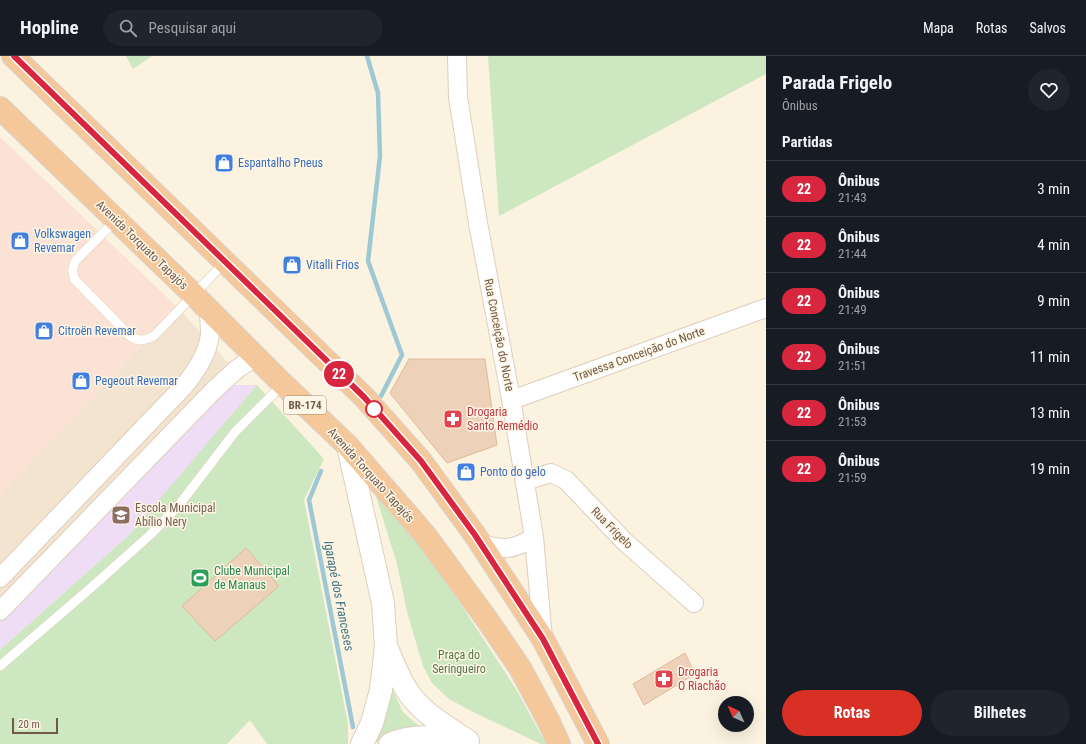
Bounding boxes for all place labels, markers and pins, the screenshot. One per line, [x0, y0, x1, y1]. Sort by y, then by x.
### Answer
shop icon: Espantalho Pneus [213, 152, 235, 174]
place label: Espantalho Pneus [238, 156, 323, 170]
place label: Volkswagen Revemar [34, 227, 91, 255]
shop icon: Volkswagen Revemar [9, 230, 31, 252]
shop icon: Vitalli Frios [281, 254, 303, 276]
place label: Vitalli Frios [306, 258, 359, 272]
shop icon: Citroën Revemar [33, 320, 55, 342]
place label: Citroën Revemar [58, 324, 136, 338]
shop icon: Pegeout Revemar [70, 370, 92, 392]
place label: Pegeout Revemar [95, 374, 178, 388]
unlabelled marker [365, 400, 383, 418]
place label: Drogaria Santo Remédio [467, 405, 538, 433]
pharmacy icon: Drogaria Santo Remédio [442, 408, 464, 430]
shop icon: Ponto do gelo [455, 461, 477, 483]
place label: Ponto do gelo [480, 465, 546, 479]
place label: Escola Municipal Abílio Nery [135, 501, 215, 529]
school or university icon: Escola Municipal Abílio Nery [110, 504, 132, 526]
place label: Clube Municipal de Manaus [214, 564, 290, 592]
sports icon: Clube Municipal de Manaus [189, 567, 211, 589]
place label: Drogaria O Riachão [678, 665, 726, 693]
pharmacy icon: Drogaria O Riachão [653, 668, 675, 690]

